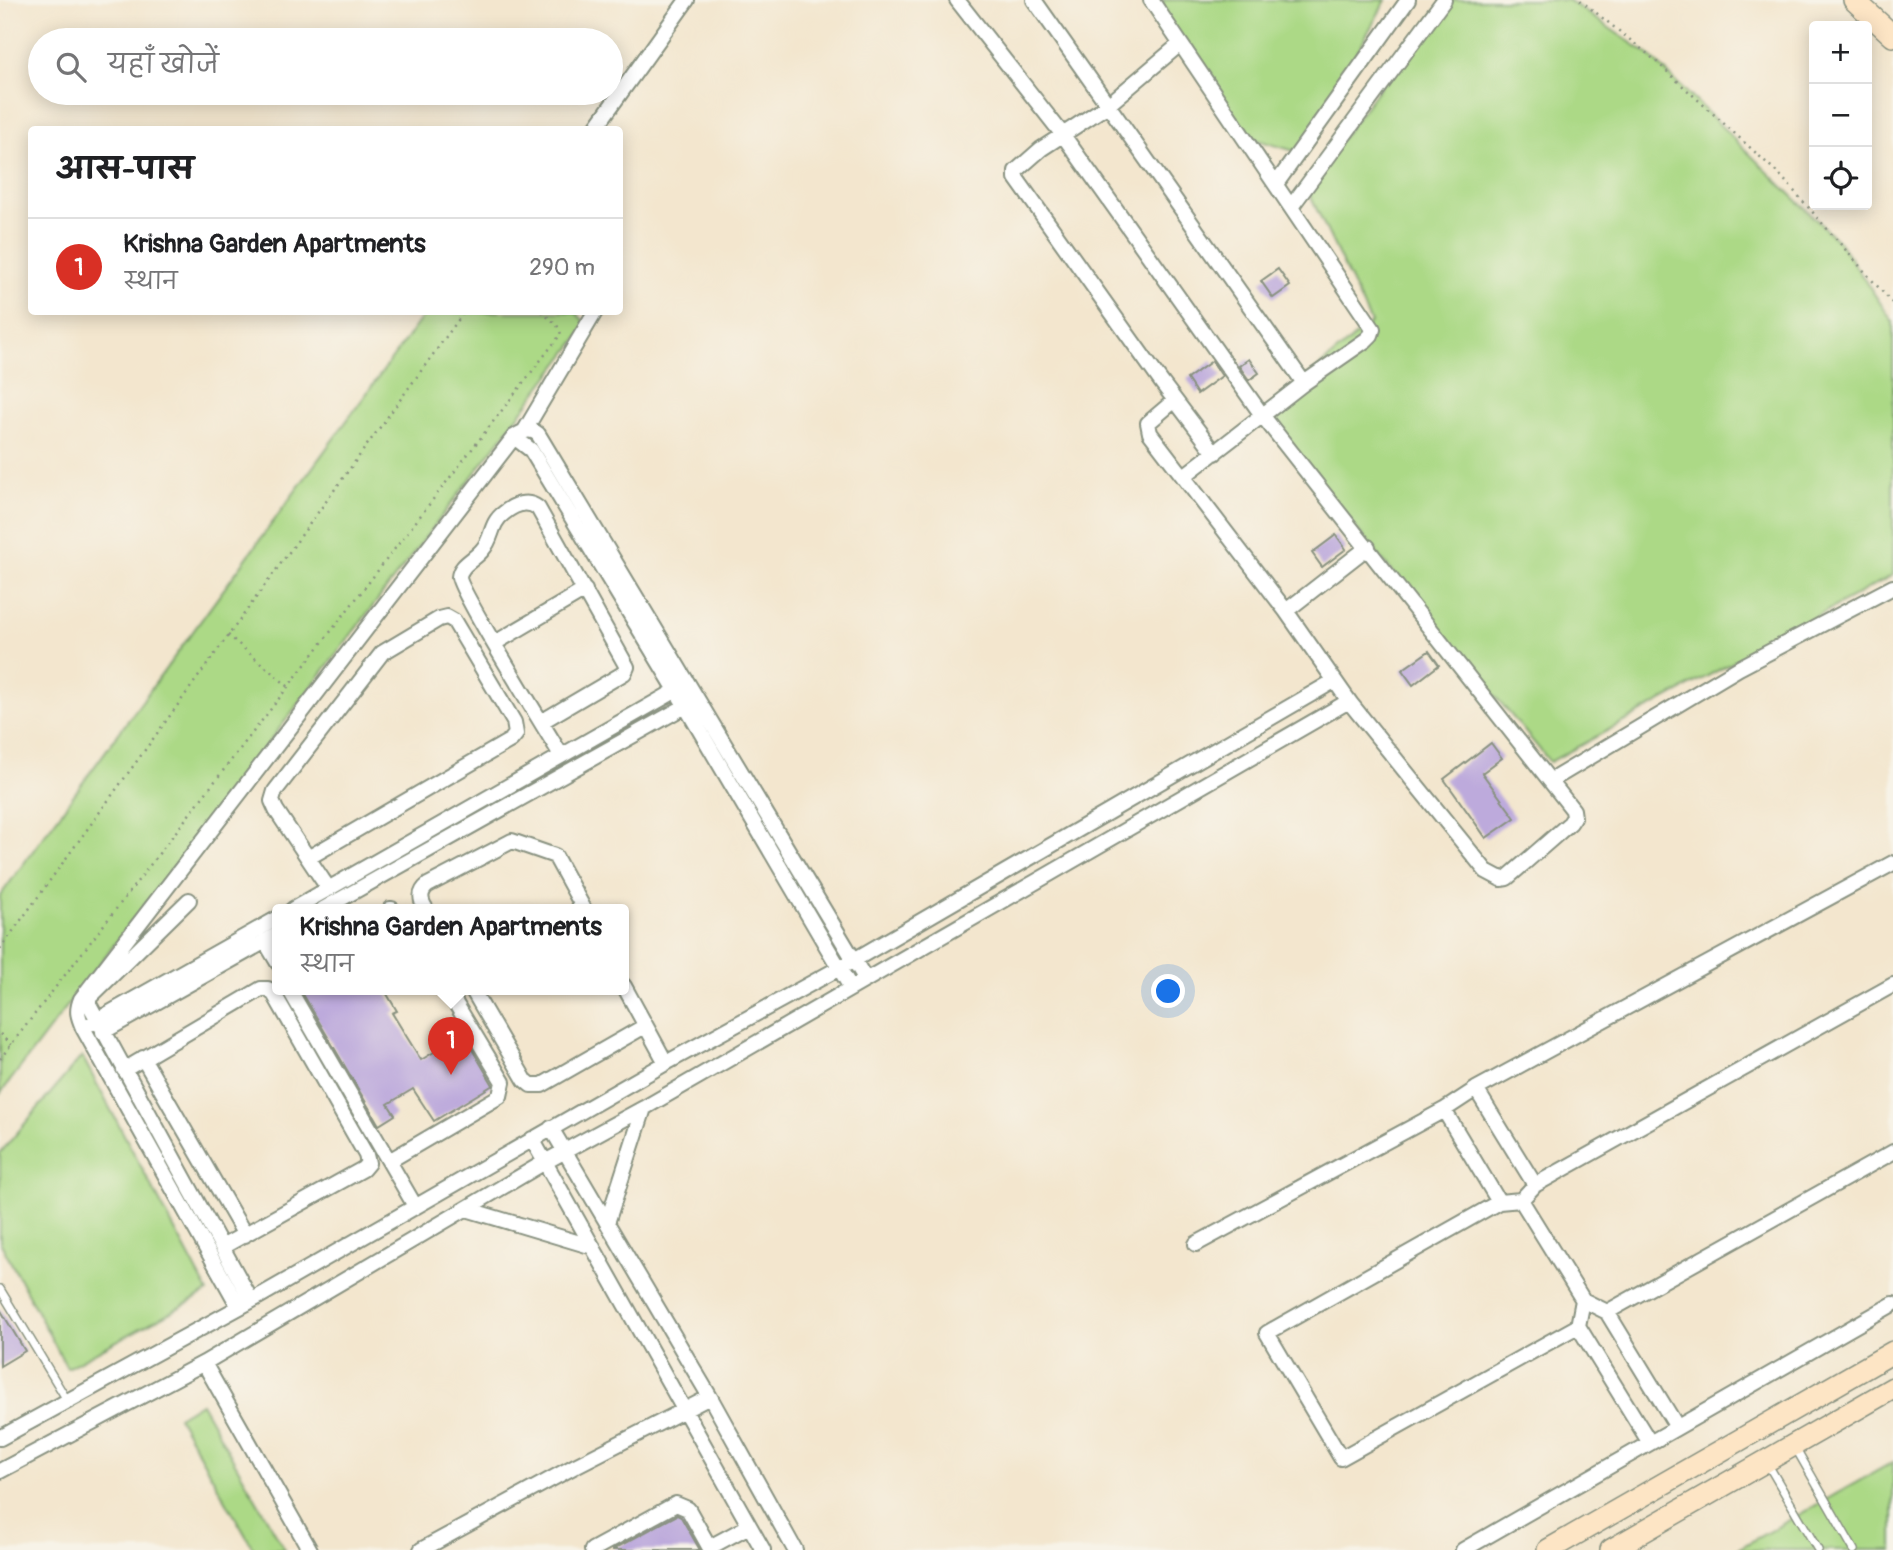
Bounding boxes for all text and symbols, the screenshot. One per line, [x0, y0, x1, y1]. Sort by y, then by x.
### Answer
map controls [1809, 21, 1872, 210]
button: + [1809, 21, 1872, 84]
search box [28, 28, 623, 105]
icon: search [52, 48, 90, 86]
text: यहाँ खोजें [108, 49, 219, 81]
button: − [1809, 84, 1872, 147]
button: locate [1809, 147, 1872, 210]
text: आस-पास [56, 151, 194, 188]
text: Krishna Garden Apartments [123, 228, 426, 260]
text: 1 [75, 253, 84, 282]
text: 290 m [529, 253, 595, 282]
text: स्थान [123, 267, 178, 296]
popup [272, 904, 629, 995]
text: Krishna Garden Apartments [299, 911, 602, 943]
text: स्थान [299, 950, 354, 979]
your location [1151, 974, 1185, 1008]
pin: 1 [428, 1017, 474, 1075]

